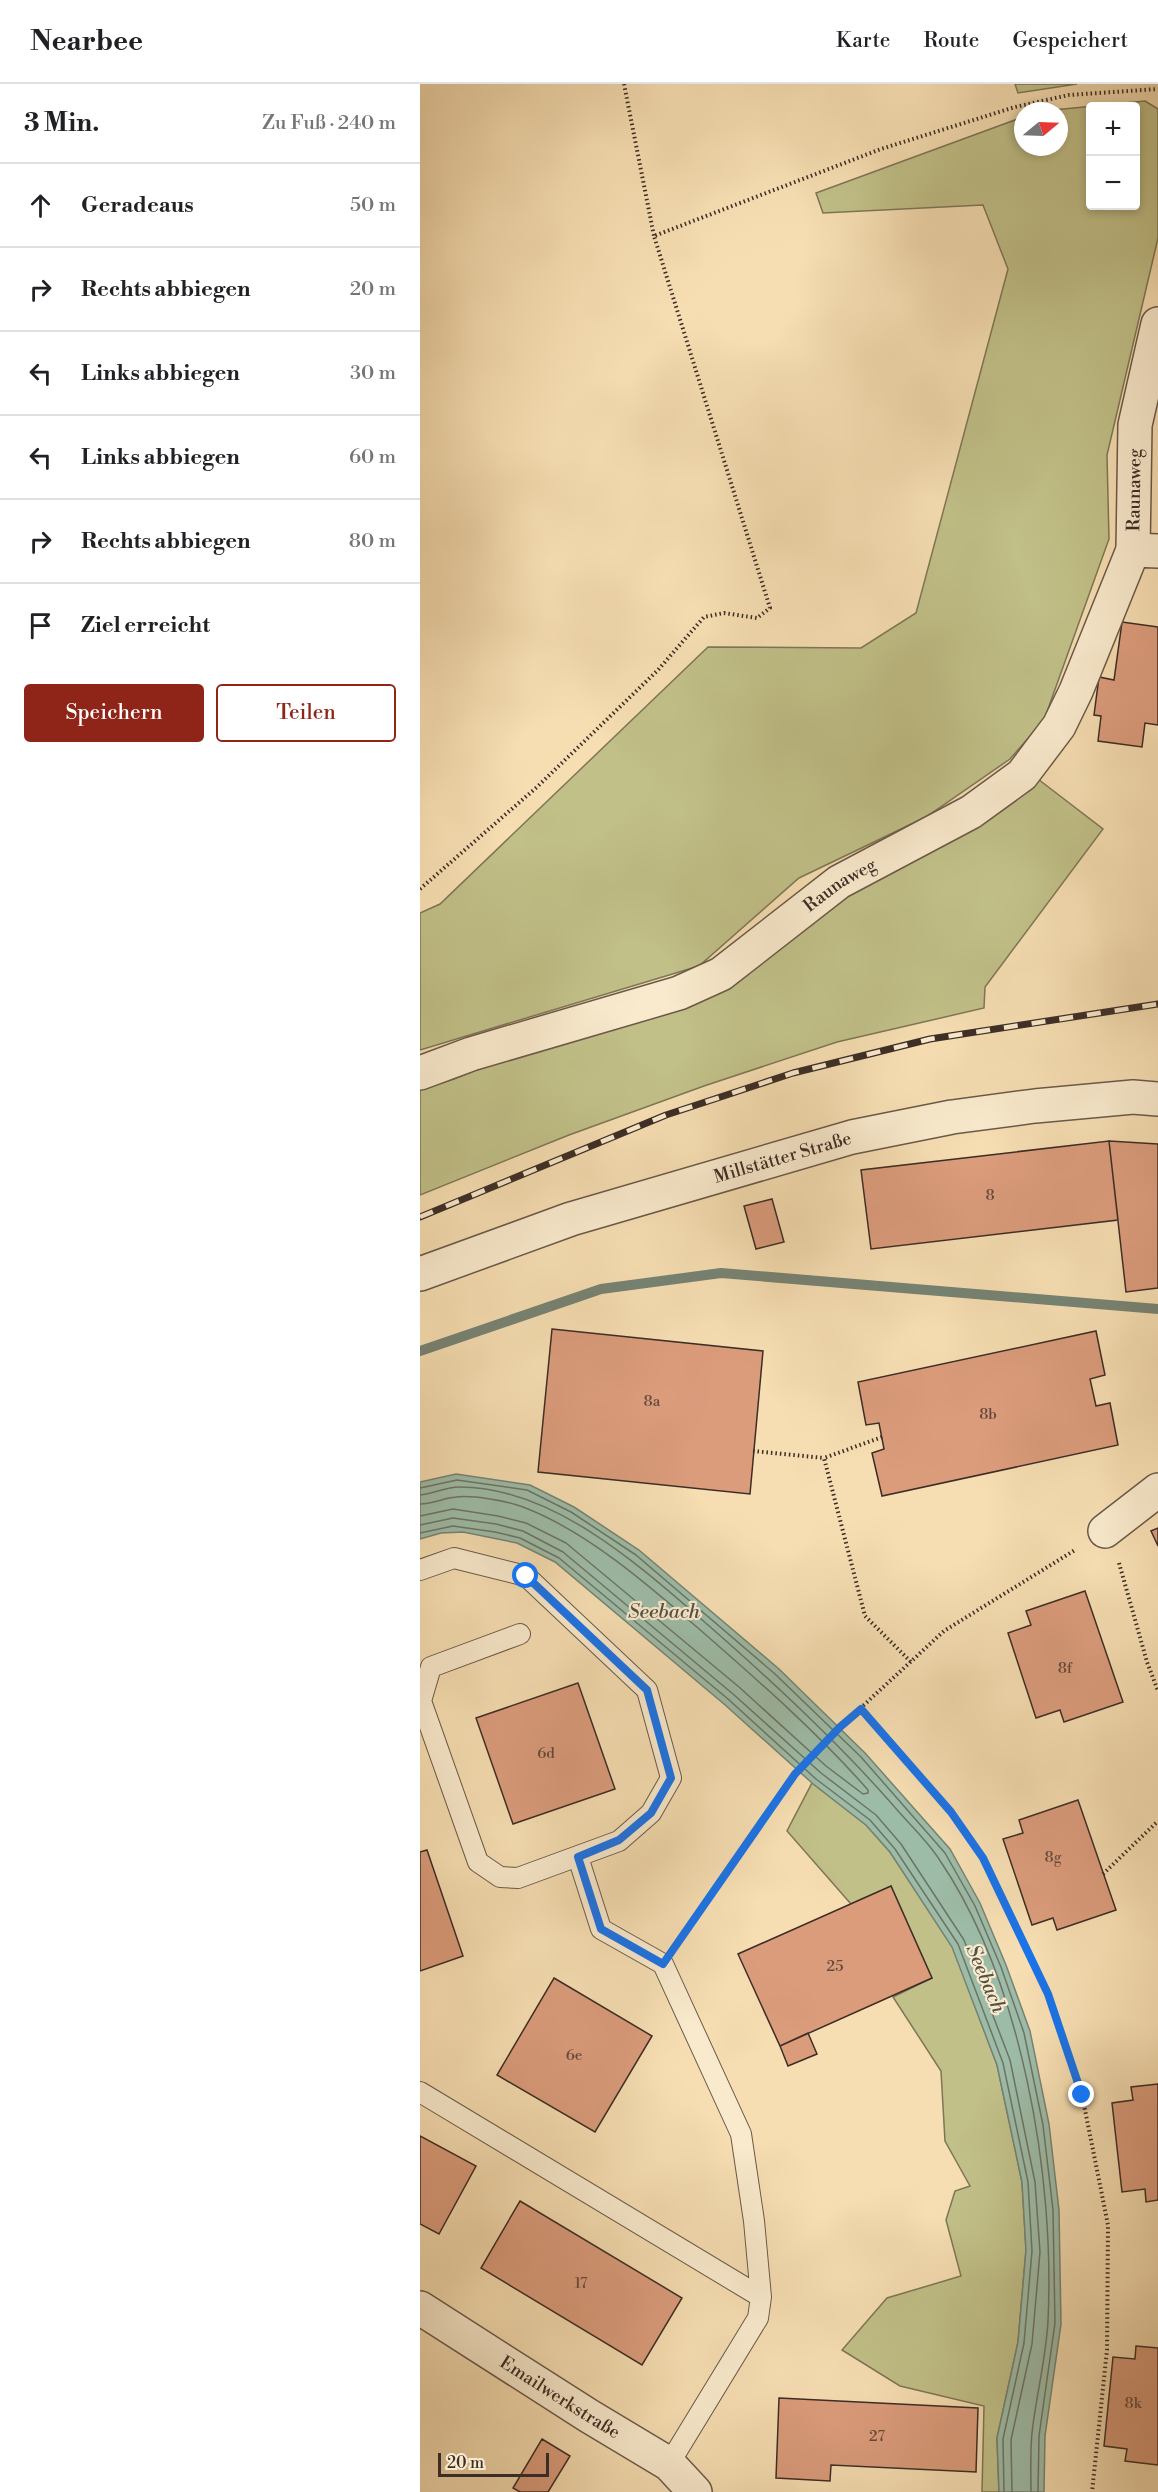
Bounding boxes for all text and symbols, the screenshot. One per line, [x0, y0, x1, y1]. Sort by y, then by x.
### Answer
text: Nearbee [30, 24, 143, 59]
text: Karte [836, 28, 890, 54]
text: Route [923, 28, 979, 54]
text: Gespeichert [1012, 28, 1128, 54]
north arrow [1014, 102, 1068, 156]
map controls [1086, 102, 1140, 210]
button: + [1086, 102, 1140, 156]
text: 3 Min. [24, 107, 99, 139]
text: Zu Fuß · 240 m [262, 111, 396, 136]
button: − [1086, 156, 1140, 210]
icon: ahead [24, 189, 57, 222]
text: Geradeaus [81, 192, 194, 219]
text: 50 m [350, 193, 396, 218]
icon: right [24, 273, 57, 306]
text: Rechts abbiegen [81, 276, 251, 303]
text: 20 m [350, 277, 396, 302]
icon: left [24, 357, 57, 390]
text: Links abbiegen [81, 360, 240, 387]
text: 30 m [350, 361, 396, 386]
icon: left [24, 441, 57, 474]
text: Links abbiegen [81, 444, 240, 471]
text: 60 m [349, 445, 396, 470]
street label: Raunaweg [1122, 448, 1146, 532]
icon: right [24, 525, 57, 558]
text: Rechts abbiegen [81, 528, 251, 555]
text: 80 m [349, 529, 396, 554]
icon: arrive [24, 609, 57, 642]
text: Ziel erreicht [81, 612, 210, 639]
button: Speichern [24, 684, 204, 742]
button: Teilen [216, 684, 396, 742]
street label: Raunaweg [799, 853, 881, 917]
street label: Millstätter Straße [711, 1126, 854, 1188]
house number: 8 [985, 1186, 995, 1205]
house number: 8a [644, 1392, 661, 1411]
house number: 8b [979, 1405, 997, 1424]
route start [512, 1562, 538, 1588]
water label: Seebach [628, 1600, 701, 1625]
house number: 8f [1058, 1659, 1073, 1678]
house number: 6d [537, 1744, 555, 1763]
house number: 8g [1045, 1848, 1062, 1867]
water label: Seebach [959, 1941, 1011, 2018]
house number: 25 [827, 1957, 843, 1976]
house number: 6e [566, 2046, 582, 2065]
route end [1068, 2081, 1094, 2107]
house number: 17 [574, 2274, 588, 2293]
street label: Emailwerkstraße [495, 2351, 625, 2444]
house number: 8k [1124, 2394, 1143, 2413]
house number: 27 [869, 2427, 885, 2446]
scale bar [438, 2450, 549, 2478]
text: 20 m [447, 2453, 484, 2473]

